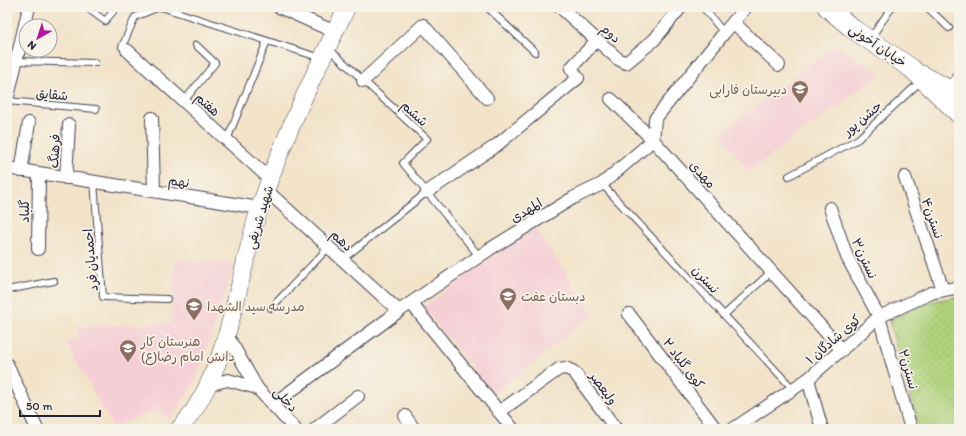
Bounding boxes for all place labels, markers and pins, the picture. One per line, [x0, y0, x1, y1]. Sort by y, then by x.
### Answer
school or university icon: دبیرستان فارابی [790, 79, 810, 104]
place label: دبیرستان فارابی [709, 82, 787, 99]
school or university icon: دبستان عفت [498, 286, 518, 311]
place label: دبستان عفت [521, 289, 586, 305]
school or university icon: مدرسه سید الشهدا [184, 296, 204, 321]
place label: مدرسه سید الشهدا [207, 299, 305, 315]
place label: هنرستان کار دانش امام رضا(ع) [140, 334, 235, 367]
school or university icon: هنرستان کار دانش امام رضا(ع) [118, 338, 138, 363]

